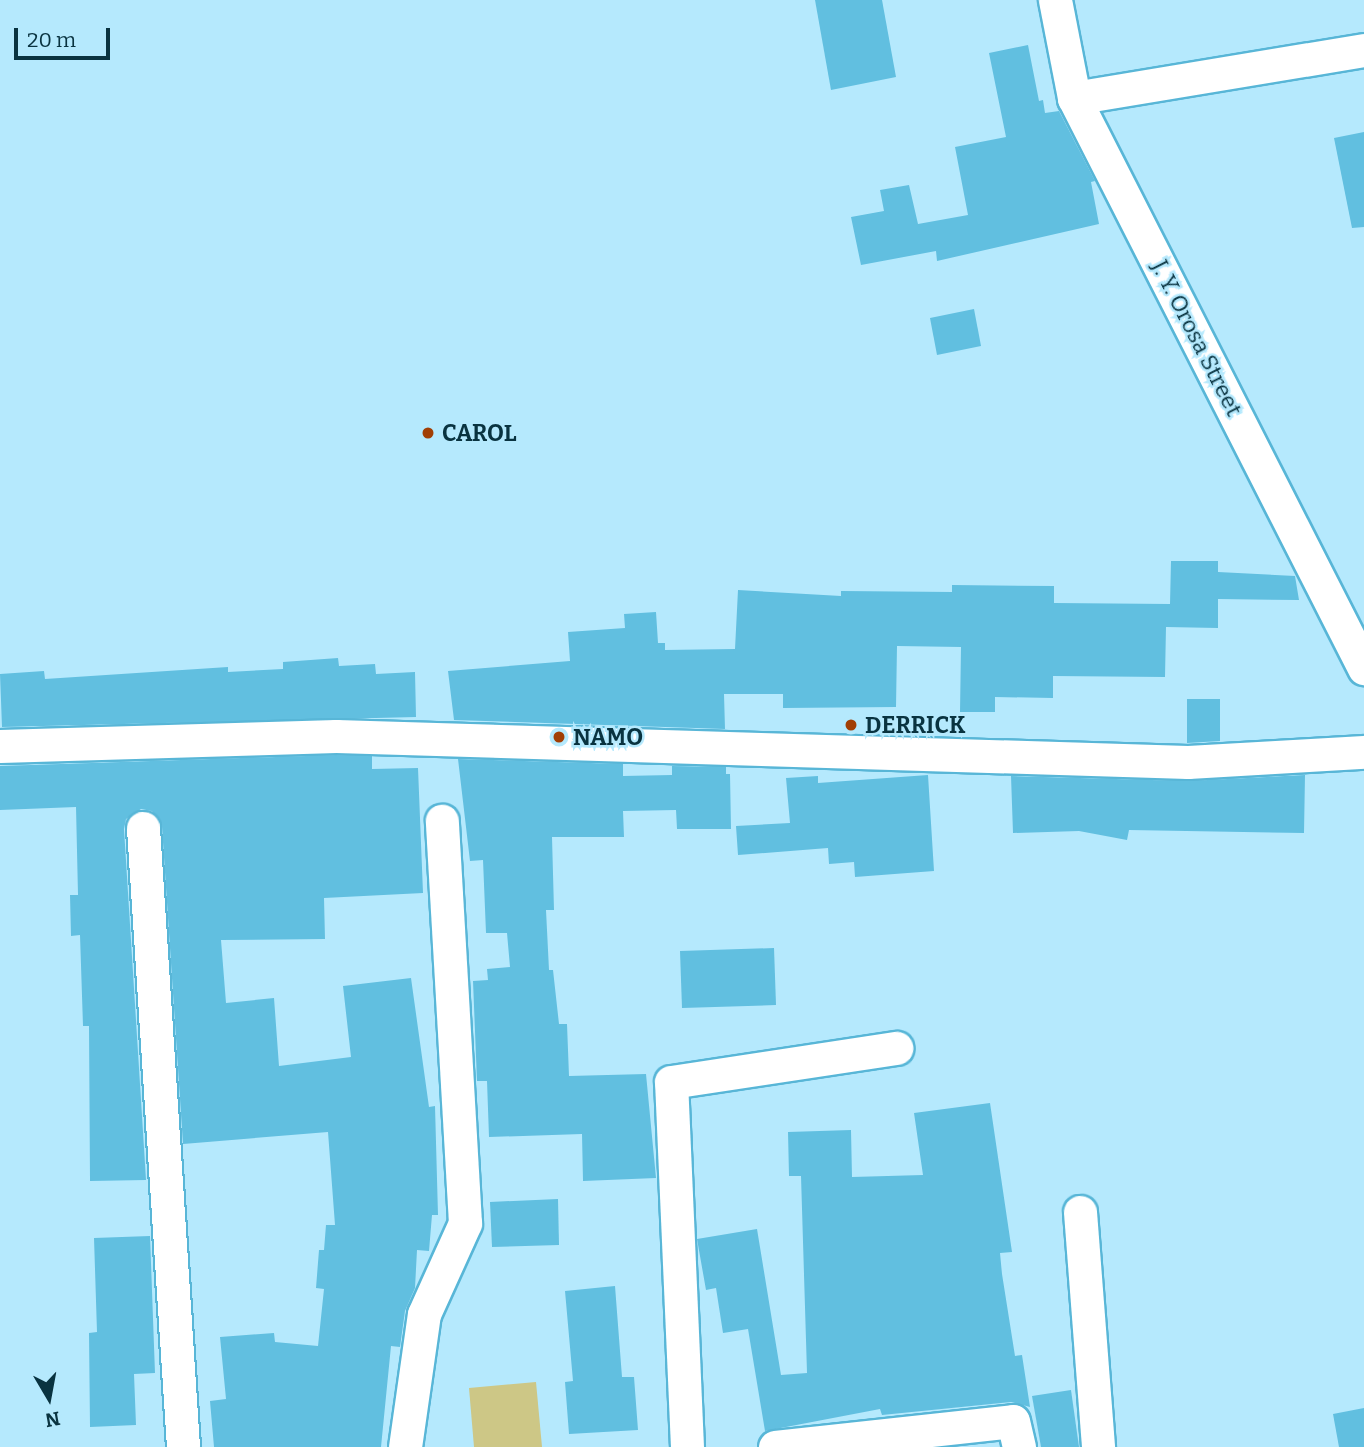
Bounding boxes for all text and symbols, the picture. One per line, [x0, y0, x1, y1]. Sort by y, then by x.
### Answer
scale bar [18, 14, 114, 58]
text: 20 m [27, 27, 76, 53]
street label: J. Y. Orosa Street [1146, 255, 1248, 421]
place label: CAROL [442, 419, 517, 447]
marker: CAROL [420, 425, 436, 441]
place label: DERRICK [865, 711, 965, 739]
marker: DERRICK [843, 717, 859, 733]
place label: NAMO [573, 723, 643, 751]
marker: NAMO [551, 729, 567, 745]
north arrow [14, 1363, 84, 1433]
text: N [44, 1407, 62, 1432]

